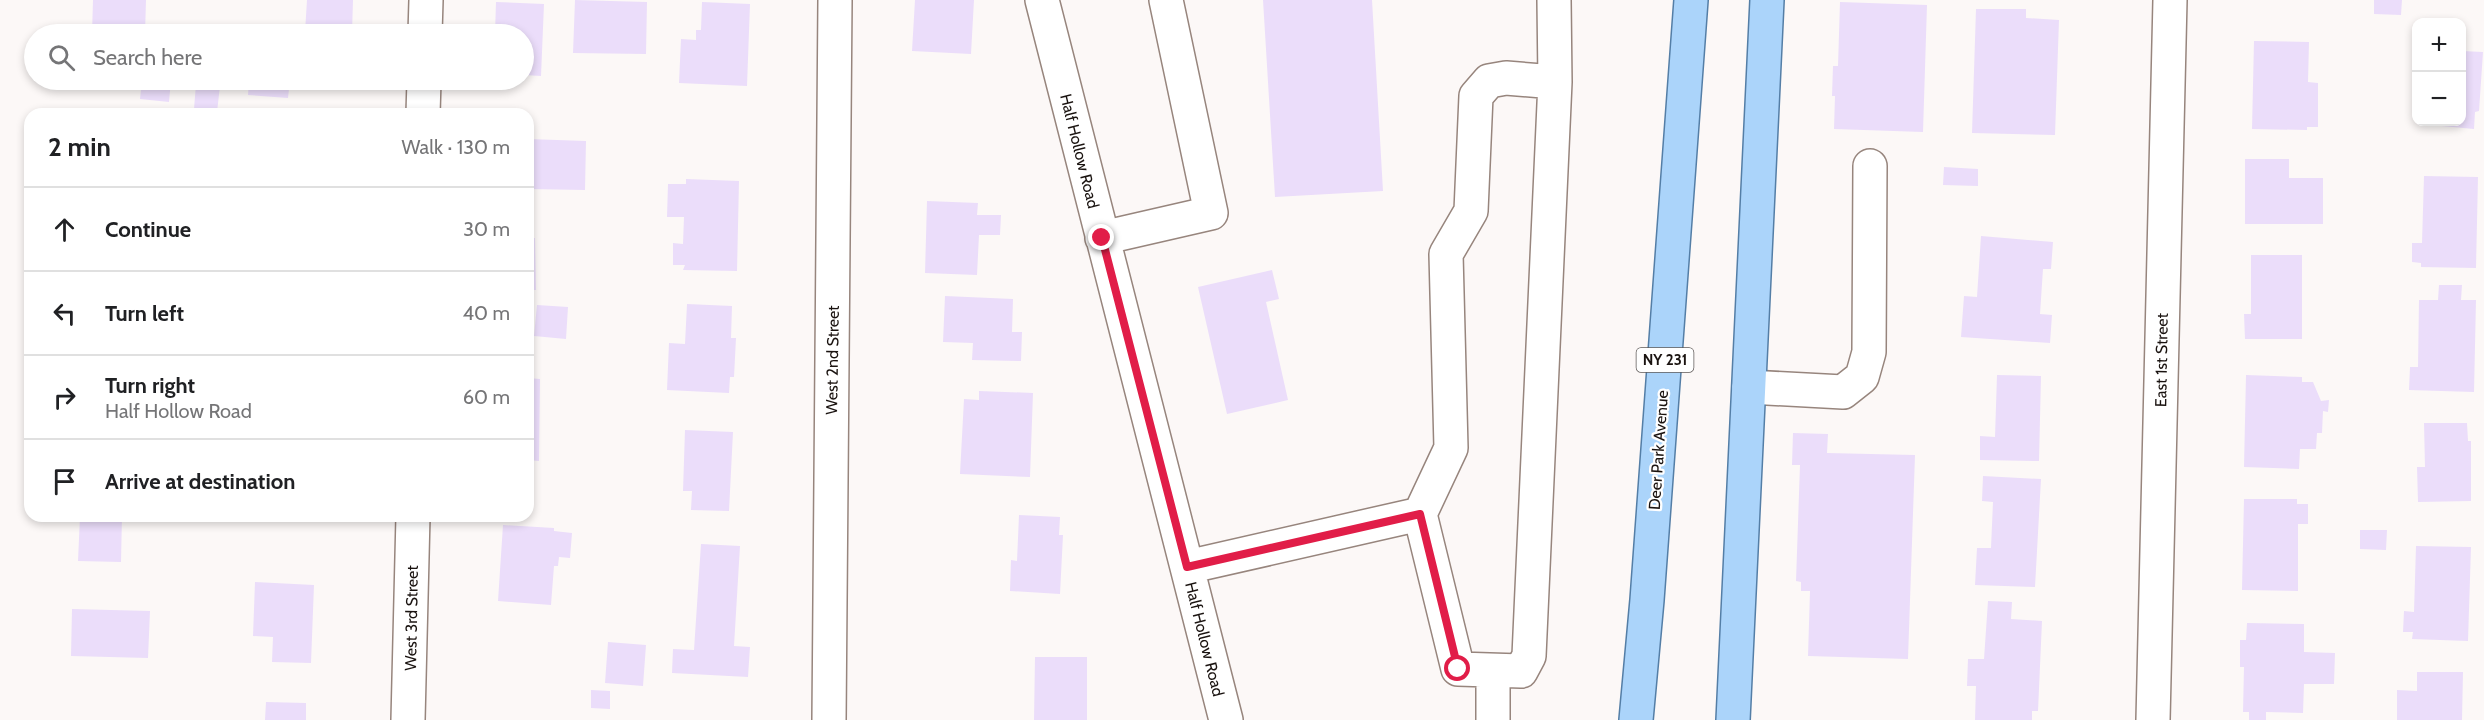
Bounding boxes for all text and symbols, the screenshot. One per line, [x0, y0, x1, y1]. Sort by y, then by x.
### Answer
map controls [2412, 18, 2466, 126]
button: + [2412, 18, 2466, 72]
search box [24, 24, 534, 90]
icon: search [45, 41, 78, 74]
text: Search here [93, 44, 202, 71]
button: − [2412, 72, 2466, 126]
street label: Half Hollow Road [1056, 92, 1103, 210]
text: 2 min [48, 131, 111, 163]
text: Walk · 130 m [402, 135, 510, 159]
icon: ahead [48, 213, 81, 246]
text: Continue [105, 216, 191, 243]
text: 30 m [463, 217, 510, 241]
route end [1088, 224, 1114, 250]
icon: left [48, 297, 81, 330]
text: Turn left [105, 300, 184, 327]
text: 40 m [462, 301, 510, 325]
street label: West 2nd Street [822, 305, 843, 415]
street label: East 1st Street [2151, 312, 2172, 407]
road number: NY 231 [1636, 348, 1694, 372]
text: Turn right [105, 372, 195, 399]
icon: right [48, 381, 81, 414]
text: 60 m [463, 385, 510, 409]
street label: Deer Park Avenue [1645, 390, 1672, 510]
text: Half Hollow Road [105, 399, 252, 423]
icon: arrive [48, 465, 81, 498]
text: Arrive at destination [105, 468, 295, 495]
street label: West 3rd Street [401, 565, 422, 671]
street label: Half Hollow Road [1181, 580, 1228, 698]
route start [1444, 655, 1470, 681]

